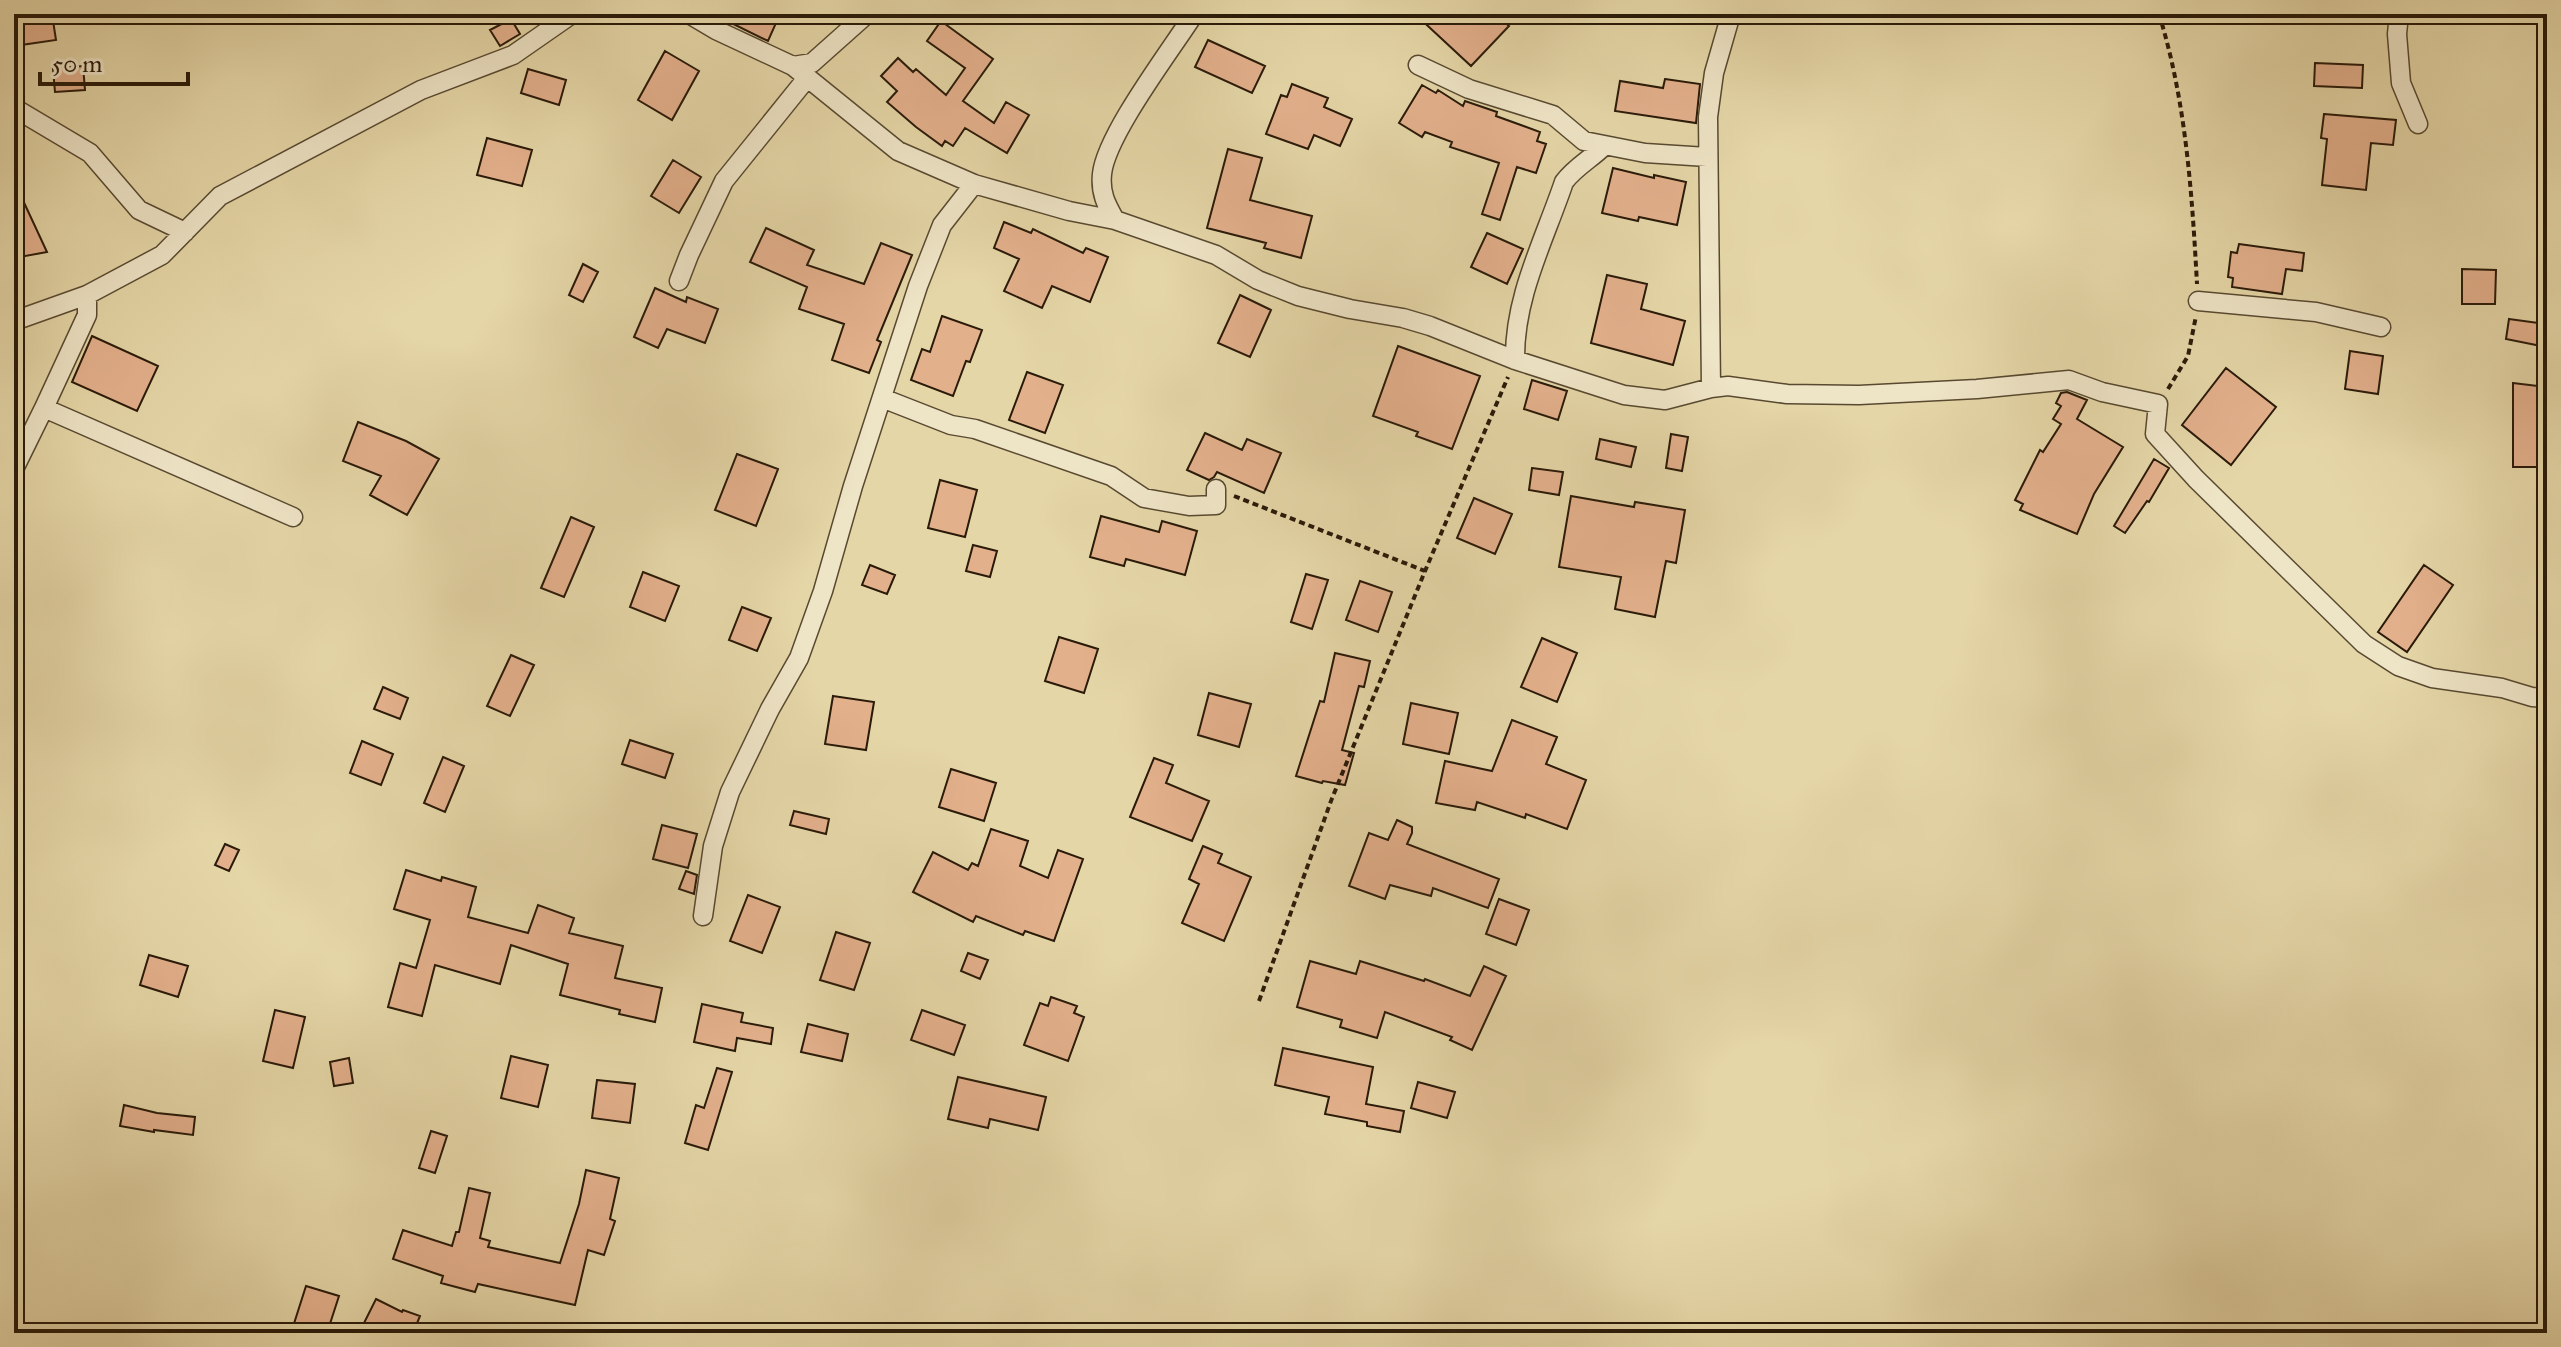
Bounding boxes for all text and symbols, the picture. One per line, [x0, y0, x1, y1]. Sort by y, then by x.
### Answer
scale bar [40, 36, 188, 86]
text: 50 m [52, 49, 102, 79]

